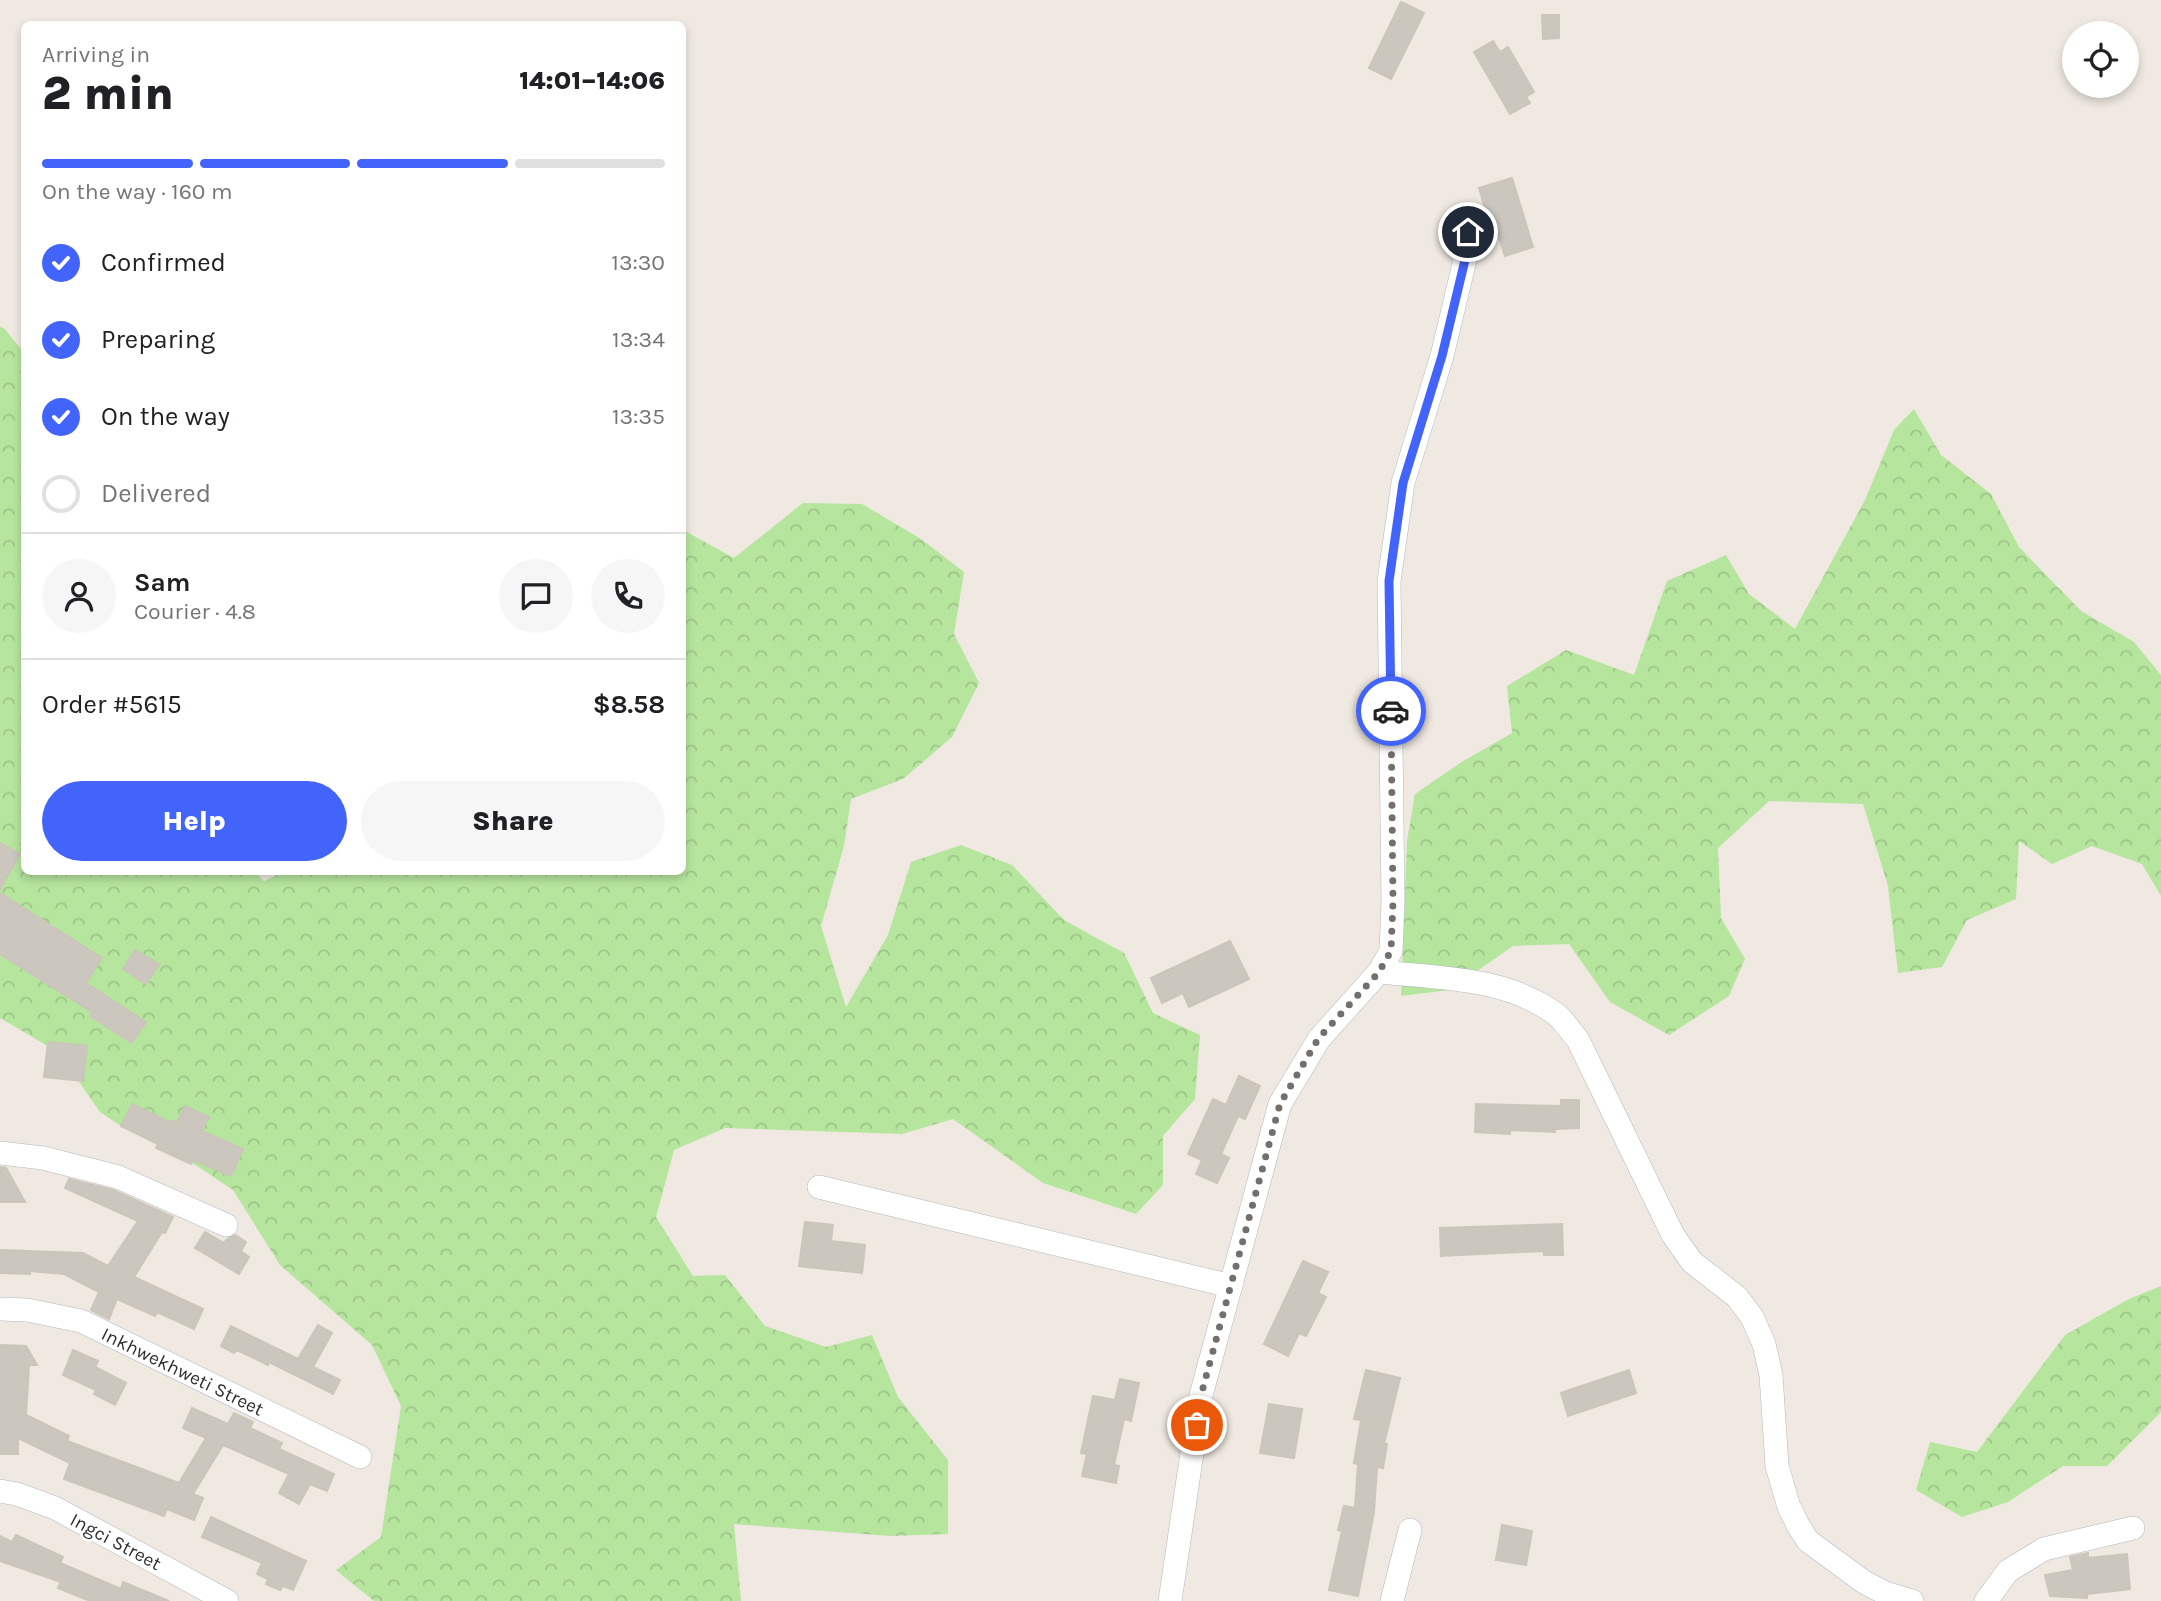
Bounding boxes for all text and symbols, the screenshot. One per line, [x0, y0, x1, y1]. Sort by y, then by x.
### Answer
map controls [2062, 21, 2139, 98]
button: locate [2062, 21, 2139, 98]
text: Arriving in [42, 41, 150, 68]
text: 14:01–14:06 [519, 65, 665, 96]
text: 2 min [42, 67, 174, 121]
text: On the way · 160 m [42, 178, 232, 205]
pin [1438, 202, 1498, 262]
icon: home [1449, 213, 1487, 251]
icon: check [42, 244, 80, 282]
text: Confirmed [101, 247, 226, 278]
text: 13:30 [611, 249, 665, 276]
icon: check [42, 321, 80, 359]
text: Preparing [101, 324, 215, 355]
text: 13:34 [612, 326, 665, 353]
icon: check [42, 398, 80, 436]
text: On the way [101, 401, 230, 432]
text: 13:35 [612, 403, 665, 430]
text: Delivered [101, 478, 211, 509]
button: person [42, 559, 116, 633]
button: chat [499, 559, 573, 633]
button: phone [591, 559, 665, 633]
text: Sam [134, 567, 190, 598]
text: Courier · 4.8 [134, 598, 256, 625]
courier [1356, 676, 1426, 746]
text: Order #5615 [42, 689, 182, 720]
text: $8.58 [593, 689, 665, 720]
icon: car [1372, 692, 1410, 730]
button: Help [42, 781, 347, 861]
button: Share [361, 781, 665, 861]
street label: Inkhwekhweti Street [98, 1323, 267, 1421]
pin [1167, 1395, 1227, 1455]
icon: bag [1178, 1406, 1216, 1444]
street label: Ingci Street [66, 1509, 165, 1575]

